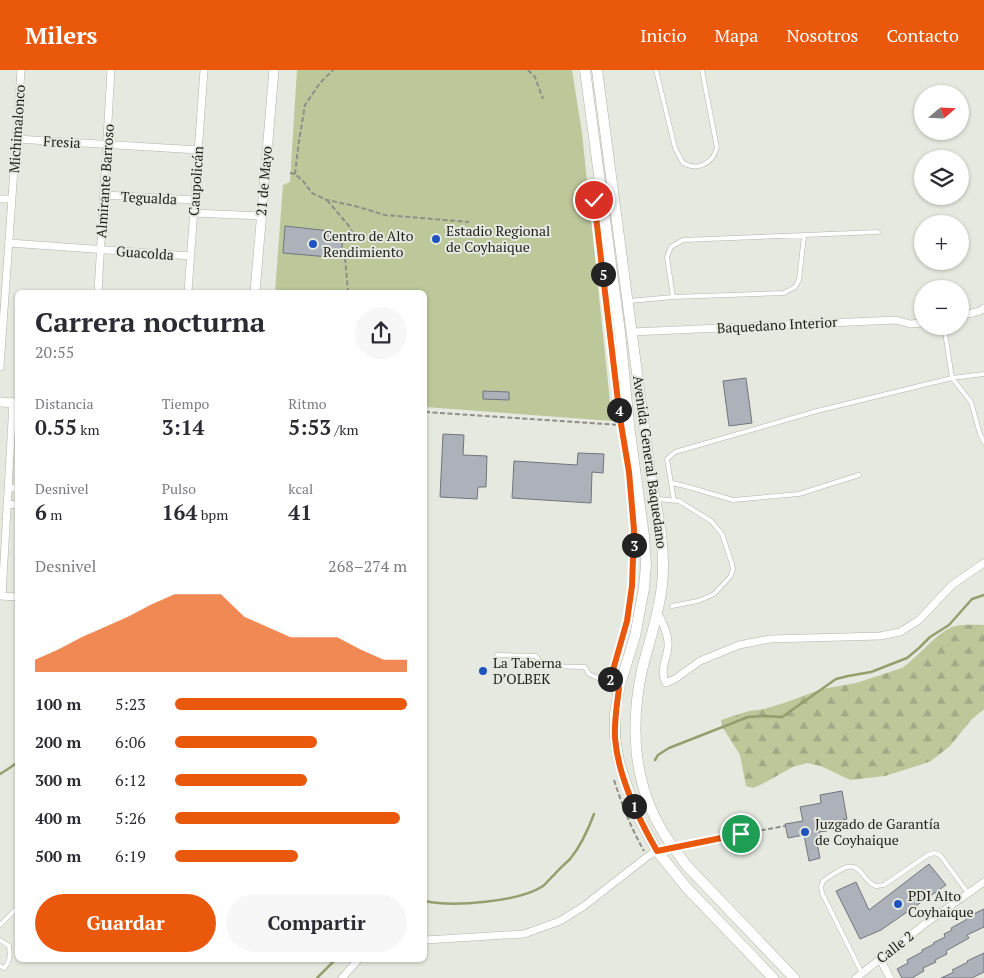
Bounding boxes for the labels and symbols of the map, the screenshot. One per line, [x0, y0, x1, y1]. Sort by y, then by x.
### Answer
street label: Michimalonco [4, 84, 29, 174]
north arrow [914, 85, 969, 140]
street label: Almirante Barroso [91, 123, 118, 239]
street label: Fresia [43, 131, 81, 152]
street label: Caupolicán [184, 145, 207, 217]
street label: 21 de Mayo [251, 145, 276, 217]
pin [573, 179, 615, 221]
street label: Tegualda [120, 187, 178, 208]
place label: Estadio Regional de Coyhaique [446, 221, 550, 256]
place label: Centro de Alto Rendimiento [323, 226, 414, 261]
marker: Estadio Regional de Coyhaique [430, 233, 442, 245]
marker: Centro de Alto Rendimiento [307, 238, 319, 250]
street label: Guacolda [116, 241, 175, 264]
pin: 5 [590, 262, 616, 286]
street label: Baquedano Interior [716, 312, 838, 337]
street label: Avenida General Baquedano [629, 374, 672, 550]
pin: 4 [606, 398, 632, 422]
pin: 3 [622, 532, 646, 558]
place label: La Taberna D’OLBEK [493, 653, 562, 688]
marker: La Taberna D’OLBEK [477, 665, 489, 677]
pin: 2 [598, 666, 622, 692]
pin: 1 [622, 794, 646, 818]
pin [720, 813, 762, 855]
place label: Juzgado de Garantía de Coyhaique [815, 814, 940, 849]
marker: Juzgado de Garantía de Coyhaique [799, 826, 811, 838]
place label: PDI Alto Coyhaique [908, 886, 974, 921]
marker: PDI Alto Coyhaique [892, 898, 904, 910]
street label: Calle 2 [872, 926, 917, 967]

